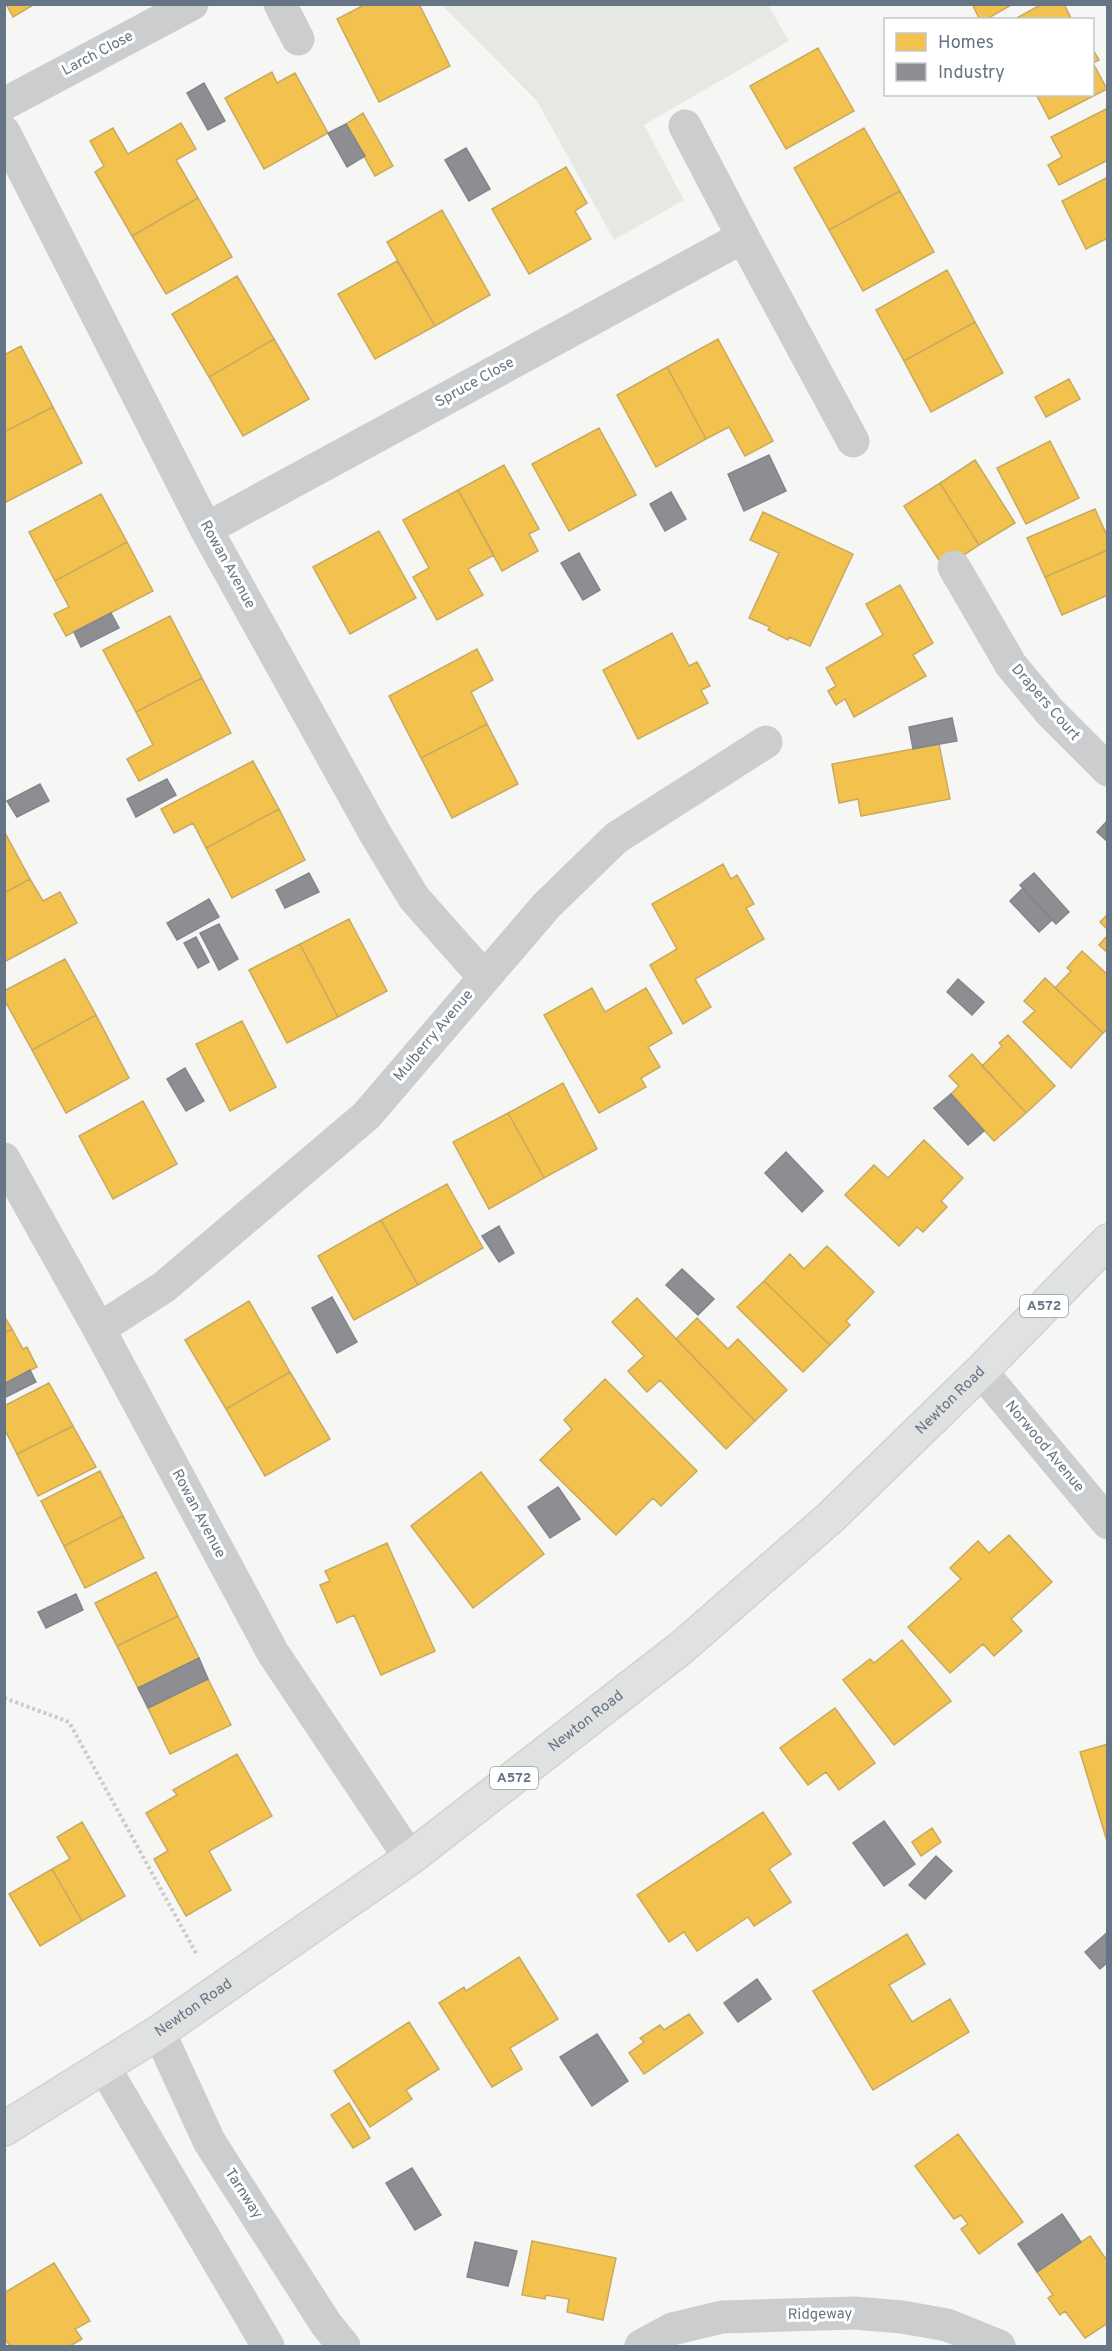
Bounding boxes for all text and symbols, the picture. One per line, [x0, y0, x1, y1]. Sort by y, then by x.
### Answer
legend [884, 18, 1094, 96]
street label: Larch Close [59, 27, 137, 81]
text: Homes [938, 32, 994, 55]
text: Industry [938, 62, 1005, 85]
street label: Spruce Close [432, 353, 518, 413]
street label: Rowan Avenue [195, 518, 259, 612]
street label: Drapers Court [1006, 661, 1084, 745]
street label: Mulberry Avenue [390, 986, 478, 1086]
road number: A572 [1020, 1295, 1068, 1317]
street label: Newton Road [912, 1362, 989, 1439]
street label: Norwood Avenue [1000, 1397, 1088, 1497]
street label: Rowan Avenue [167, 1466, 229, 1562]
street label: Newton Road [545, 1686, 627, 1757]
road number: A572 [490, 1767, 538, 1789]
street label: Newton Road [151, 1975, 236, 2041]
street label: Tarnway [220, 2165, 266, 2223]
street label: Ridgeway [787, 2305, 853, 2325]

